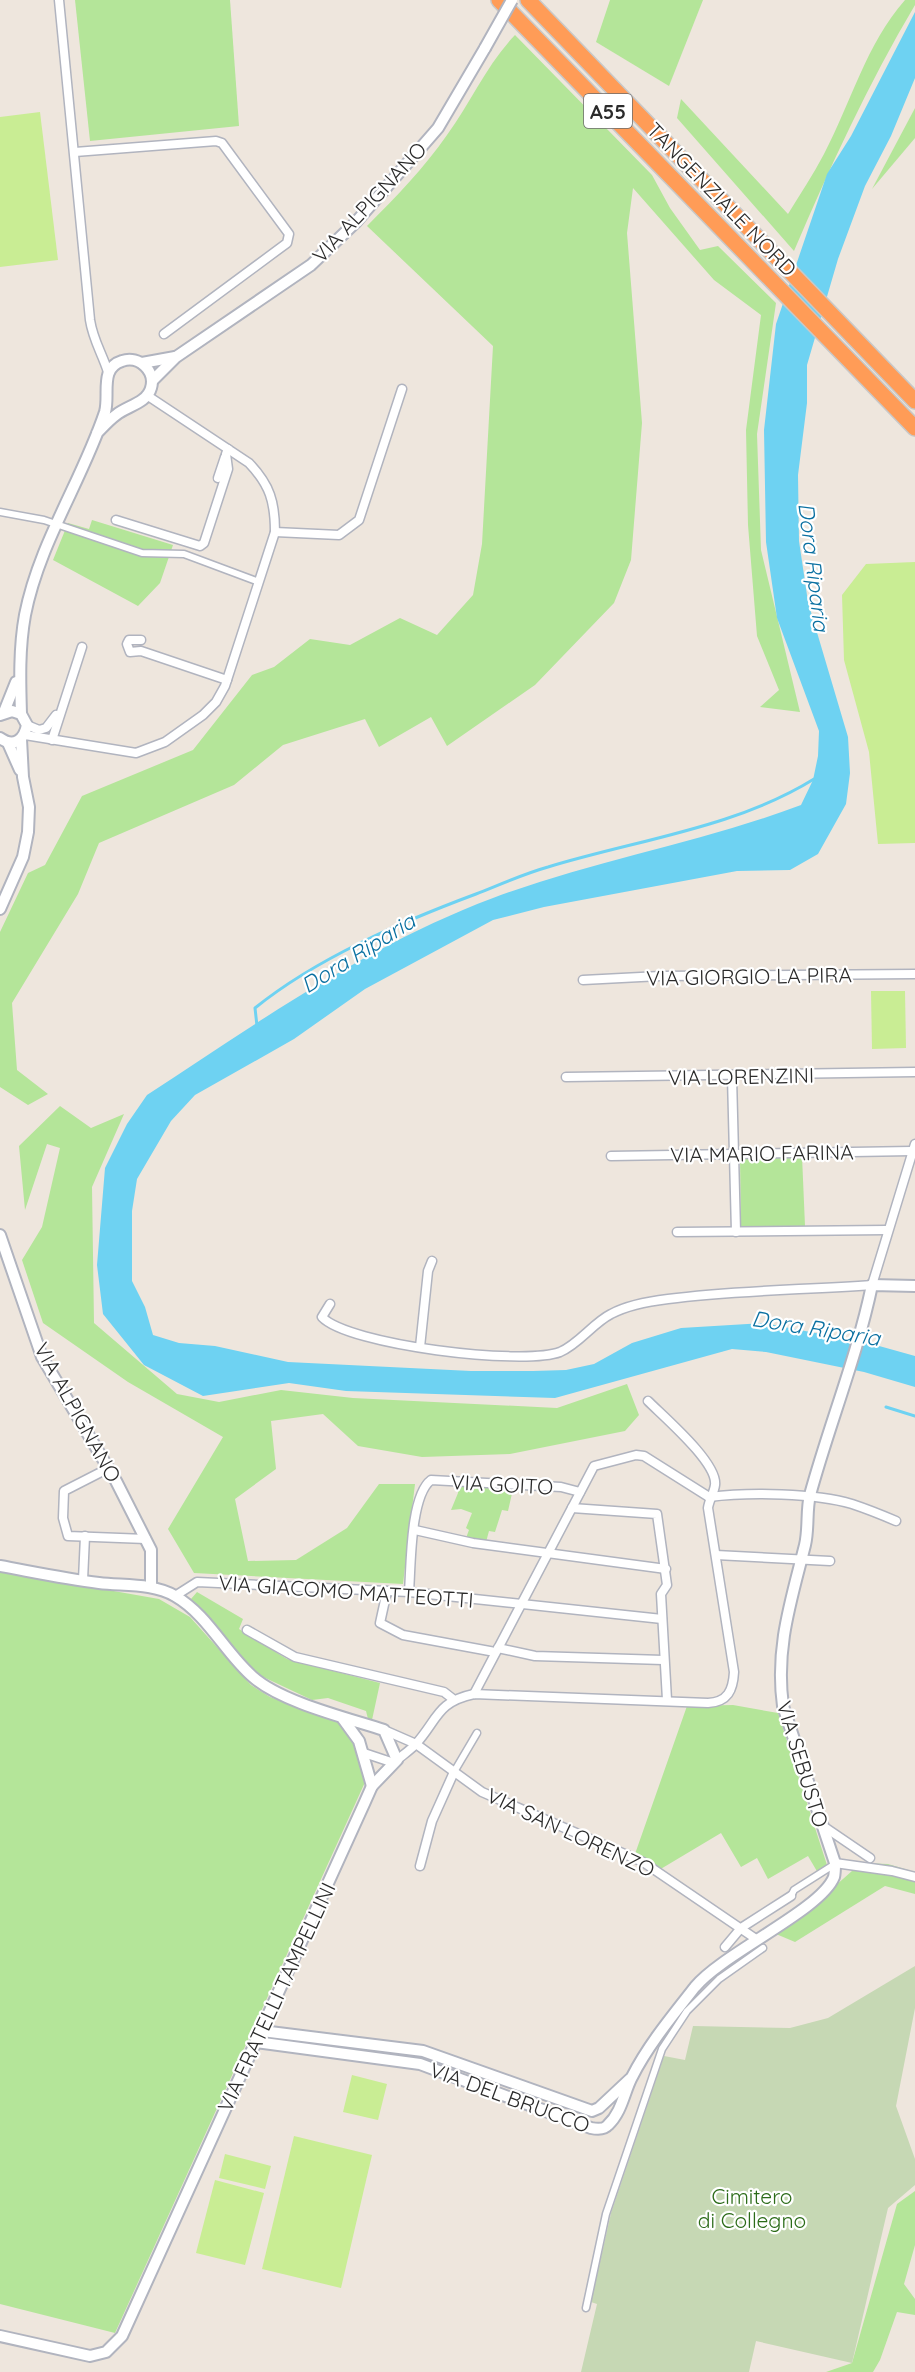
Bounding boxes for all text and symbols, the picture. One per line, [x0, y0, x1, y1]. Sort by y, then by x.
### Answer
road number: A55 [584, 94, 632, 128]
street label: TANGENZIALE NORD [642, 117, 802, 281]
street label: VIA ALPIGNANO [306, 136, 432, 268]
water label: Dora Riparia [792, 501, 836, 635]
water label: Dora Riparia [296, 906, 422, 999]
street label: VIA GIORGIO LA PIRA [646, 961, 852, 991]
street label: VIA LORENZINI [668, 1062, 814, 1090]
street label: VIA MARIO FARINA [670, 1138, 854, 1168]
water label: Dora Riparia [750, 1304, 884, 1352]
street label: VIA ALPIGNANO [29, 1338, 127, 1486]
street label: VIA GOITO [450, 1468, 554, 1500]
street label: VIA GIACOMO MATTEOTTI [218, 1569, 474, 1613]
street label: VIA SEBUSTO [771, 1698, 835, 1830]
street label: VIA SAN LORENZO [483, 1782, 659, 1882]
street label: VIA FRATELLI TAMPELLINI [211, 1878, 341, 2116]
street label: VIA DEL BRUCCO [426, 2056, 594, 2138]
park label: Cimitero di Collegno [698, 2183, 806, 2233]

